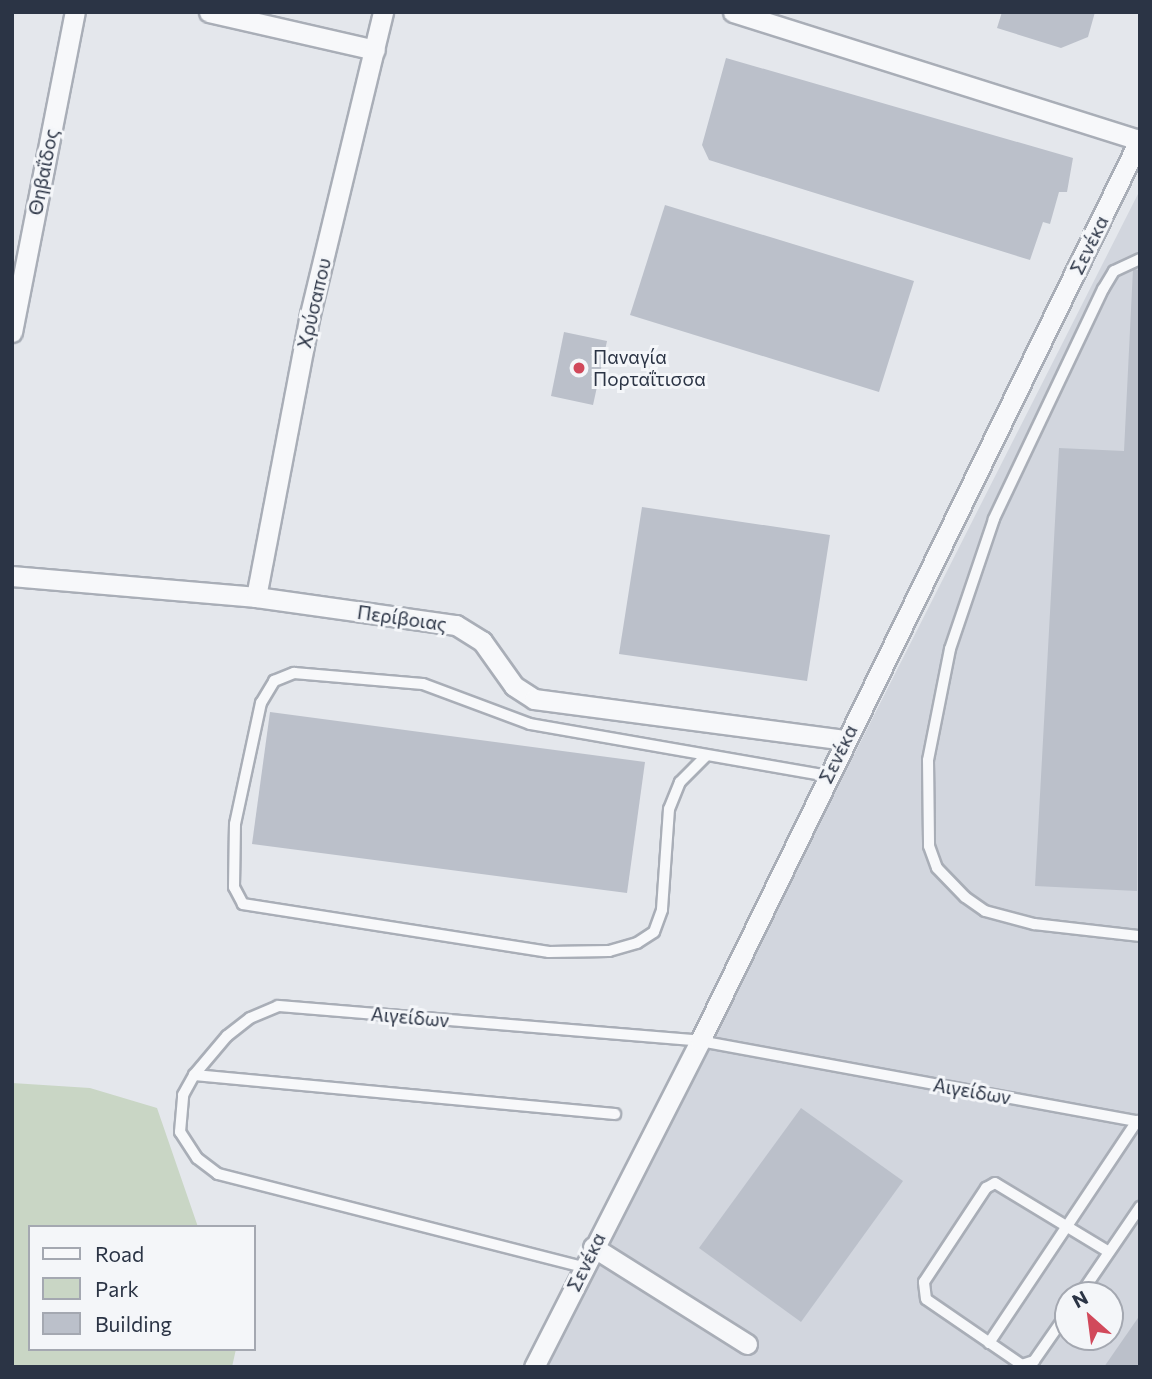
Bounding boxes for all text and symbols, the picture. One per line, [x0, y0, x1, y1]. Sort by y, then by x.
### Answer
street label: Θηβαΐδος [23, 127, 63, 217]
street label: Σενέκα [1065, 212, 1113, 278]
street label: Χρύσαπου [293, 256, 335, 350]
place label: Παναγία Πορταΐτισσα [593, 346, 706, 390]
marker: Παναγία Πορταΐτισσα [571, 360, 587, 376]
street label: Περίβοιας [356, 600, 448, 636]
street label: Σενέκα [814, 721, 862, 787]
street label: Αιγείδων [370, 1002, 450, 1032]
street label: Αιγείδων [931, 1073, 1013, 1109]
legend [28, 1225, 256, 1351]
street label: Σενέκα [562, 1229, 610, 1295]
text: Road [95, 1241, 144, 1266]
text: Park [95, 1276, 139, 1301]
north arrow [1054, 1281, 1124, 1351]
text: N [1068, 1285, 1092, 1312]
text: Building [95, 1311, 172, 1336]

